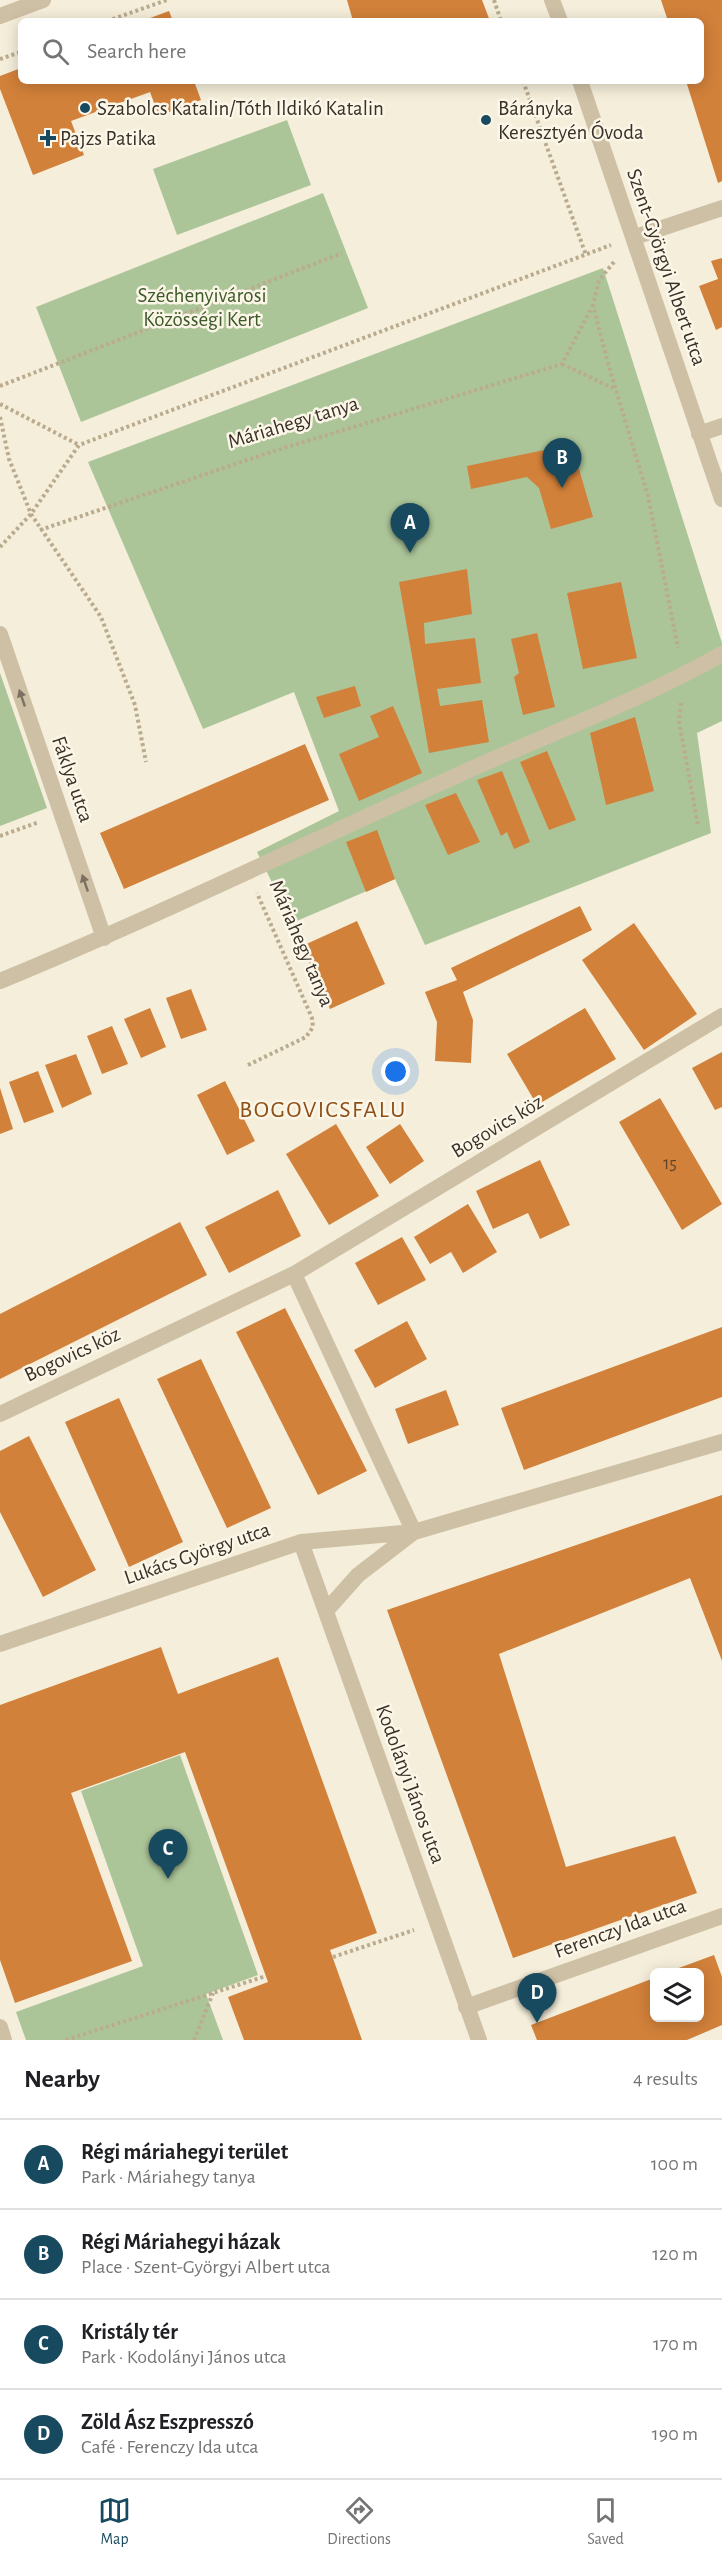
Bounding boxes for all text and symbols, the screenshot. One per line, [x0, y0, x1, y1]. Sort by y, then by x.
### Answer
search box [18, 18, 704, 84]
icon: search [39, 35, 72, 68]
text: Search here [87, 40, 186, 62]
place label: Szabolcs Katalin/Tóth Ildikó Katalin [97, 98, 384, 119]
place label: Bárányka Keresztyén Óvoda [498, 98, 644, 143]
marker: Szabolcs Katalin/Tóth Ildikó Katalin [78, 101, 92, 115]
marker: Bárányka Keresztyén Óvoda [479, 113, 493, 127]
place label: Pajzs Patika [60, 128, 157, 149]
marker: Pajzs Patika [41, 131, 55, 145]
street label: Szent-Györgyi Albert utca [623, 166, 710, 369]
park label: Széchenyivárosi Közösségi Kert [137, 285, 267, 330]
street label: Máriahegy tanya [225, 393, 361, 452]
pin: B [542, 438, 582, 488]
pin: A [390, 504, 430, 553]
one-way arrow [17, 689, 26, 707]
street label: Fáklya utca [48, 733, 97, 825]
one-way arrow [79, 874, 89, 892]
street label: Máriahegy tanya [265, 877, 338, 1010]
your location [381, 1057, 410, 1086]
street label: Bogovics köz [448, 1091, 547, 1162]
district label: BOGOVICSFALU [239, 1098, 407, 1122]
house number: 15 [663, 1155, 677, 1173]
street label: Bogovics köz [21, 1323, 123, 1386]
street label: Lukács György utca [122, 1519, 273, 1588]
street label: Kodolányi János utca [372, 1702, 449, 1867]
pin: C [148, 1830, 188, 1879]
street label: Ferenczy Ida utca [552, 1895, 689, 1962]
map controls [650, 1968, 704, 2022]
button: layers [650, 1968, 704, 2022]
pin: D [518, 1974, 556, 2023]
text: Nearby [24, 2066, 100, 2092]
text: 4 results [633, 2069, 698, 2089]
text: Régi máriahegyi terület [81, 2141, 288, 2163]
text: A [38, 2154, 50, 2174]
text: 100 m [651, 2154, 698, 2174]
text: Park · Máriahegy tanya [81, 2167, 256, 2187]
text: Régi Máriahegyi házak [81, 2231, 280, 2253]
text: B [38, 2244, 49, 2264]
text: 120 m [652, 2244, 698, 2264]
text: Place · Szent-Györgyi Albert utca [81, 2257, 330, 2277]
text: Kristály tér [81, 2321, 178, 2343]
text: C [38, 2334, 49, 2354]
text: 170 m [653, 2334, 698, 2354]
text: Park · Kodolányi János utca [81, 2347, 287, 2367]
text: Zöld Ász Eszpresszó [81, 2411, 254, 2433]
text: D [37, 2424, 50, 2444]
text: 190 m [652, 2424, 698, 2444]
text: Café · Ferenczy Ida utca [81, 2437, 258, 2457]
tab: Map [98, 2494, 131, 2549]
tab: Directions [327, 2494, 391, 2549]
tab: Saved [587, 2494, 624, 2549]

